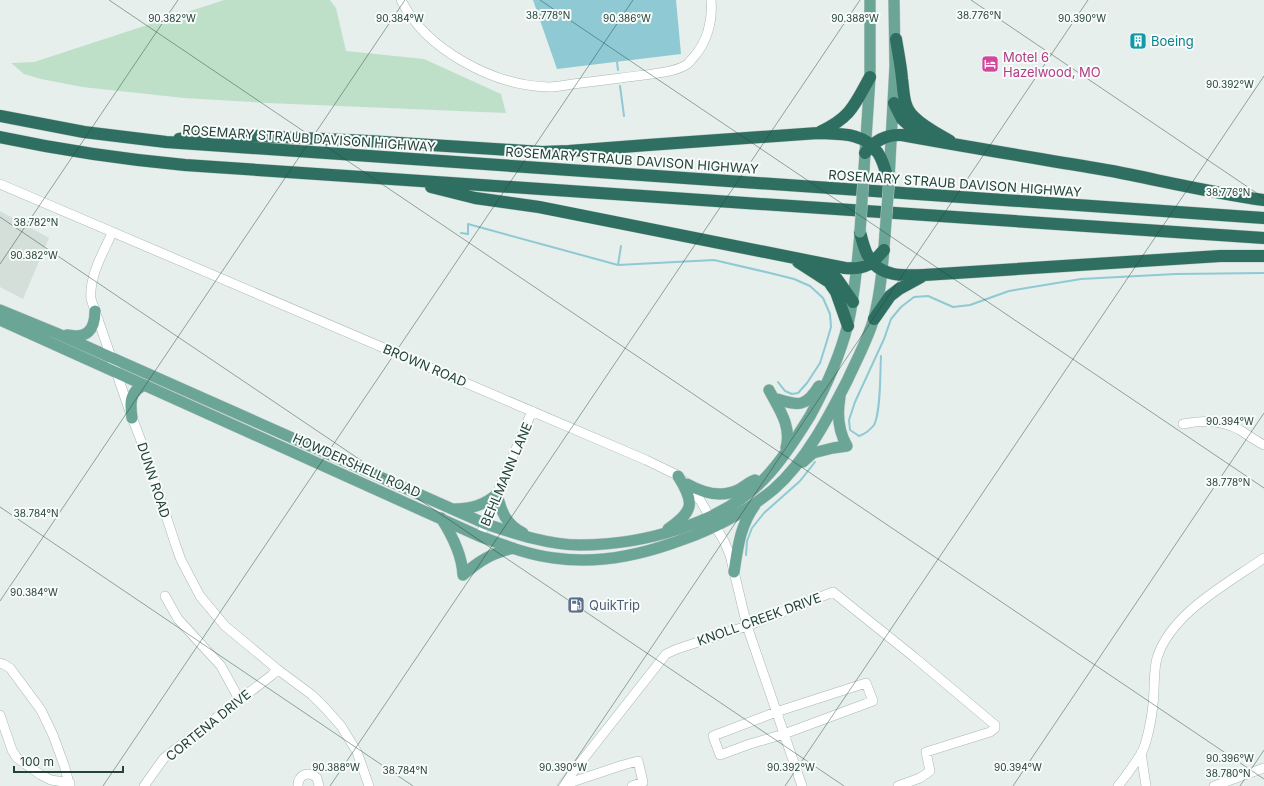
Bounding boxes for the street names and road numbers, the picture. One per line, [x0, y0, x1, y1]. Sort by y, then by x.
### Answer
street label: ROSEMARY STRAUB DAVISON HIGHWAY [182, 121, 436, 155]
street label: ROSEMARY STRAUB DAVISON HIGHWAY [505, 143, 759, 177]
street label: ROSEMARY STRAUB DAVISON HIGHWAY [828, 166, 1082, 200]
street label: BROWN ROAD [381, 340, 469, 390]
street label: BEHLMANN LANE [477, 420, 535, 528]
street label: HOWDERSHELL ROAD [291, 430, 423, 500]
street label: DUNN ROAD [134, 440, 174, 520]
street label: KNOLL CREEK DRIVE [695, 589, 823, 649]
street label: CORTENA DRIVE [162, 686, 254, 764]

